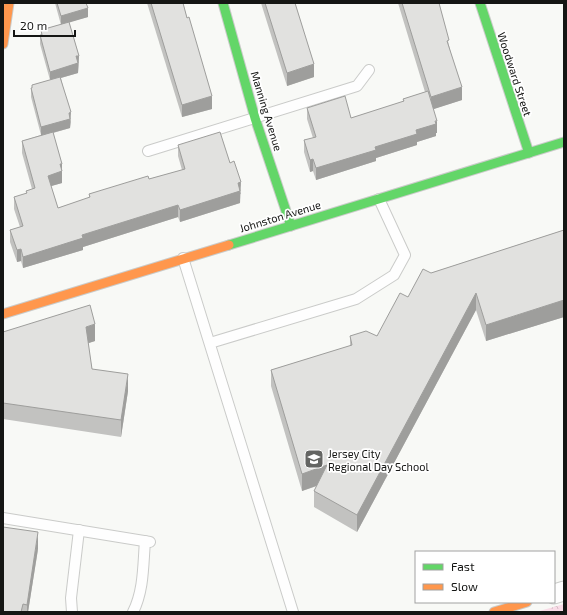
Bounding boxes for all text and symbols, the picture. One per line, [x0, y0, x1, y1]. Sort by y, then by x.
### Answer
scale bar [14, 12, 75, 38]
text: 20 m [20, 18, 47, 32]
street label: Woodward Street [495, 30, 535, 118]
street label: Manning Avenue [249, 70, 285, 153]
street label: Johnston Avenue [238, 197, 322, 235]
place label: Jersey City Regional Day School [328, 447, 429, 473]
school or university icon: Jersey City Regional Day School [303, 448, 325, 470]
legend [415, 551, 555, 603]
text: Fast [451, 559, 475, 573]
text: Slow [451, 579, 478, 593]

